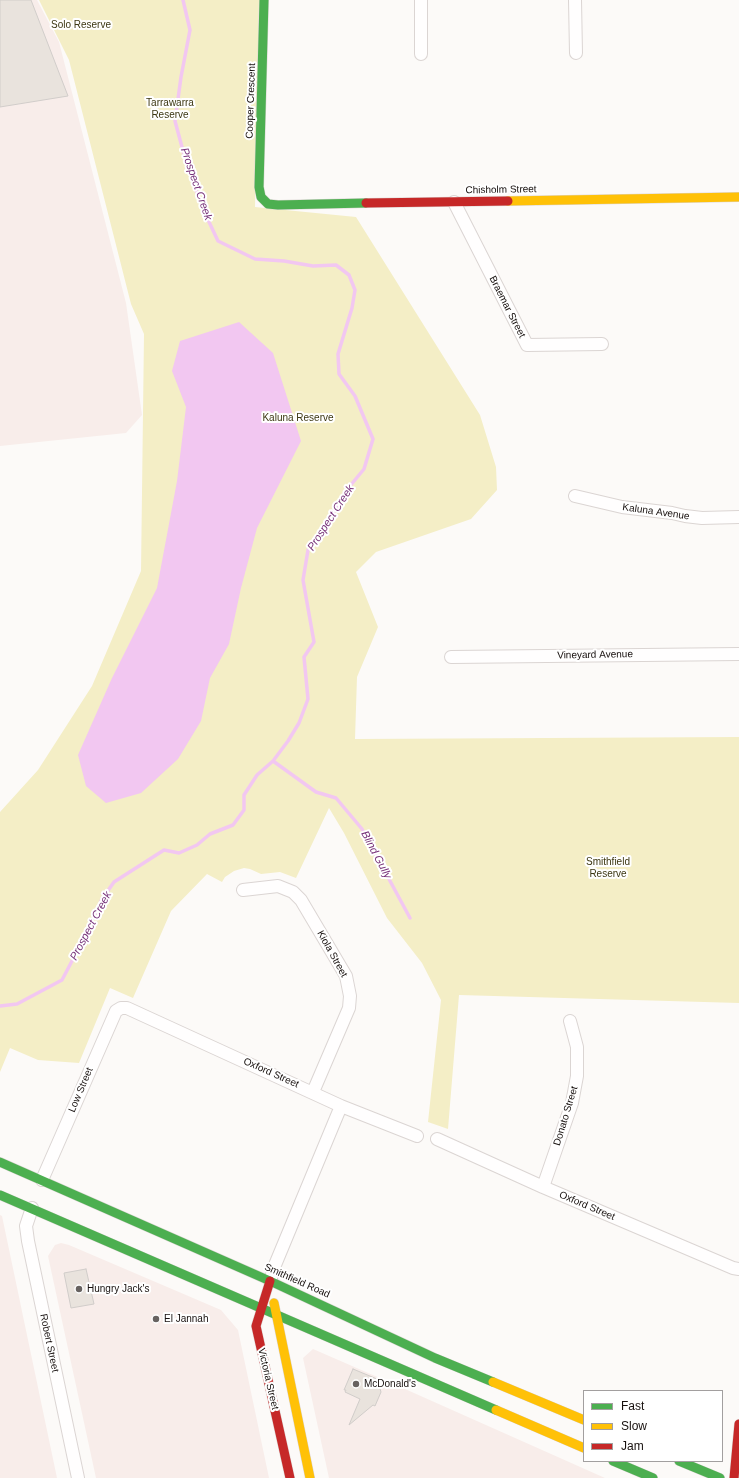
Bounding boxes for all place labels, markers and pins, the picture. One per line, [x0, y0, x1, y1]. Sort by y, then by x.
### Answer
place label: Hungry Jack's [87, 1283, 149, 1295]
marker: Hungry Jack's [74, 1284, 84, 1294]
place label: El Jannah [164, 1313, 208, 1325]
marker: El Jannah [151, 1314, 161, 1324]
place label: McDonald's [364, 1378, 416, 1390]
marker: McDonald's [351, 1379, 361, 1389]

